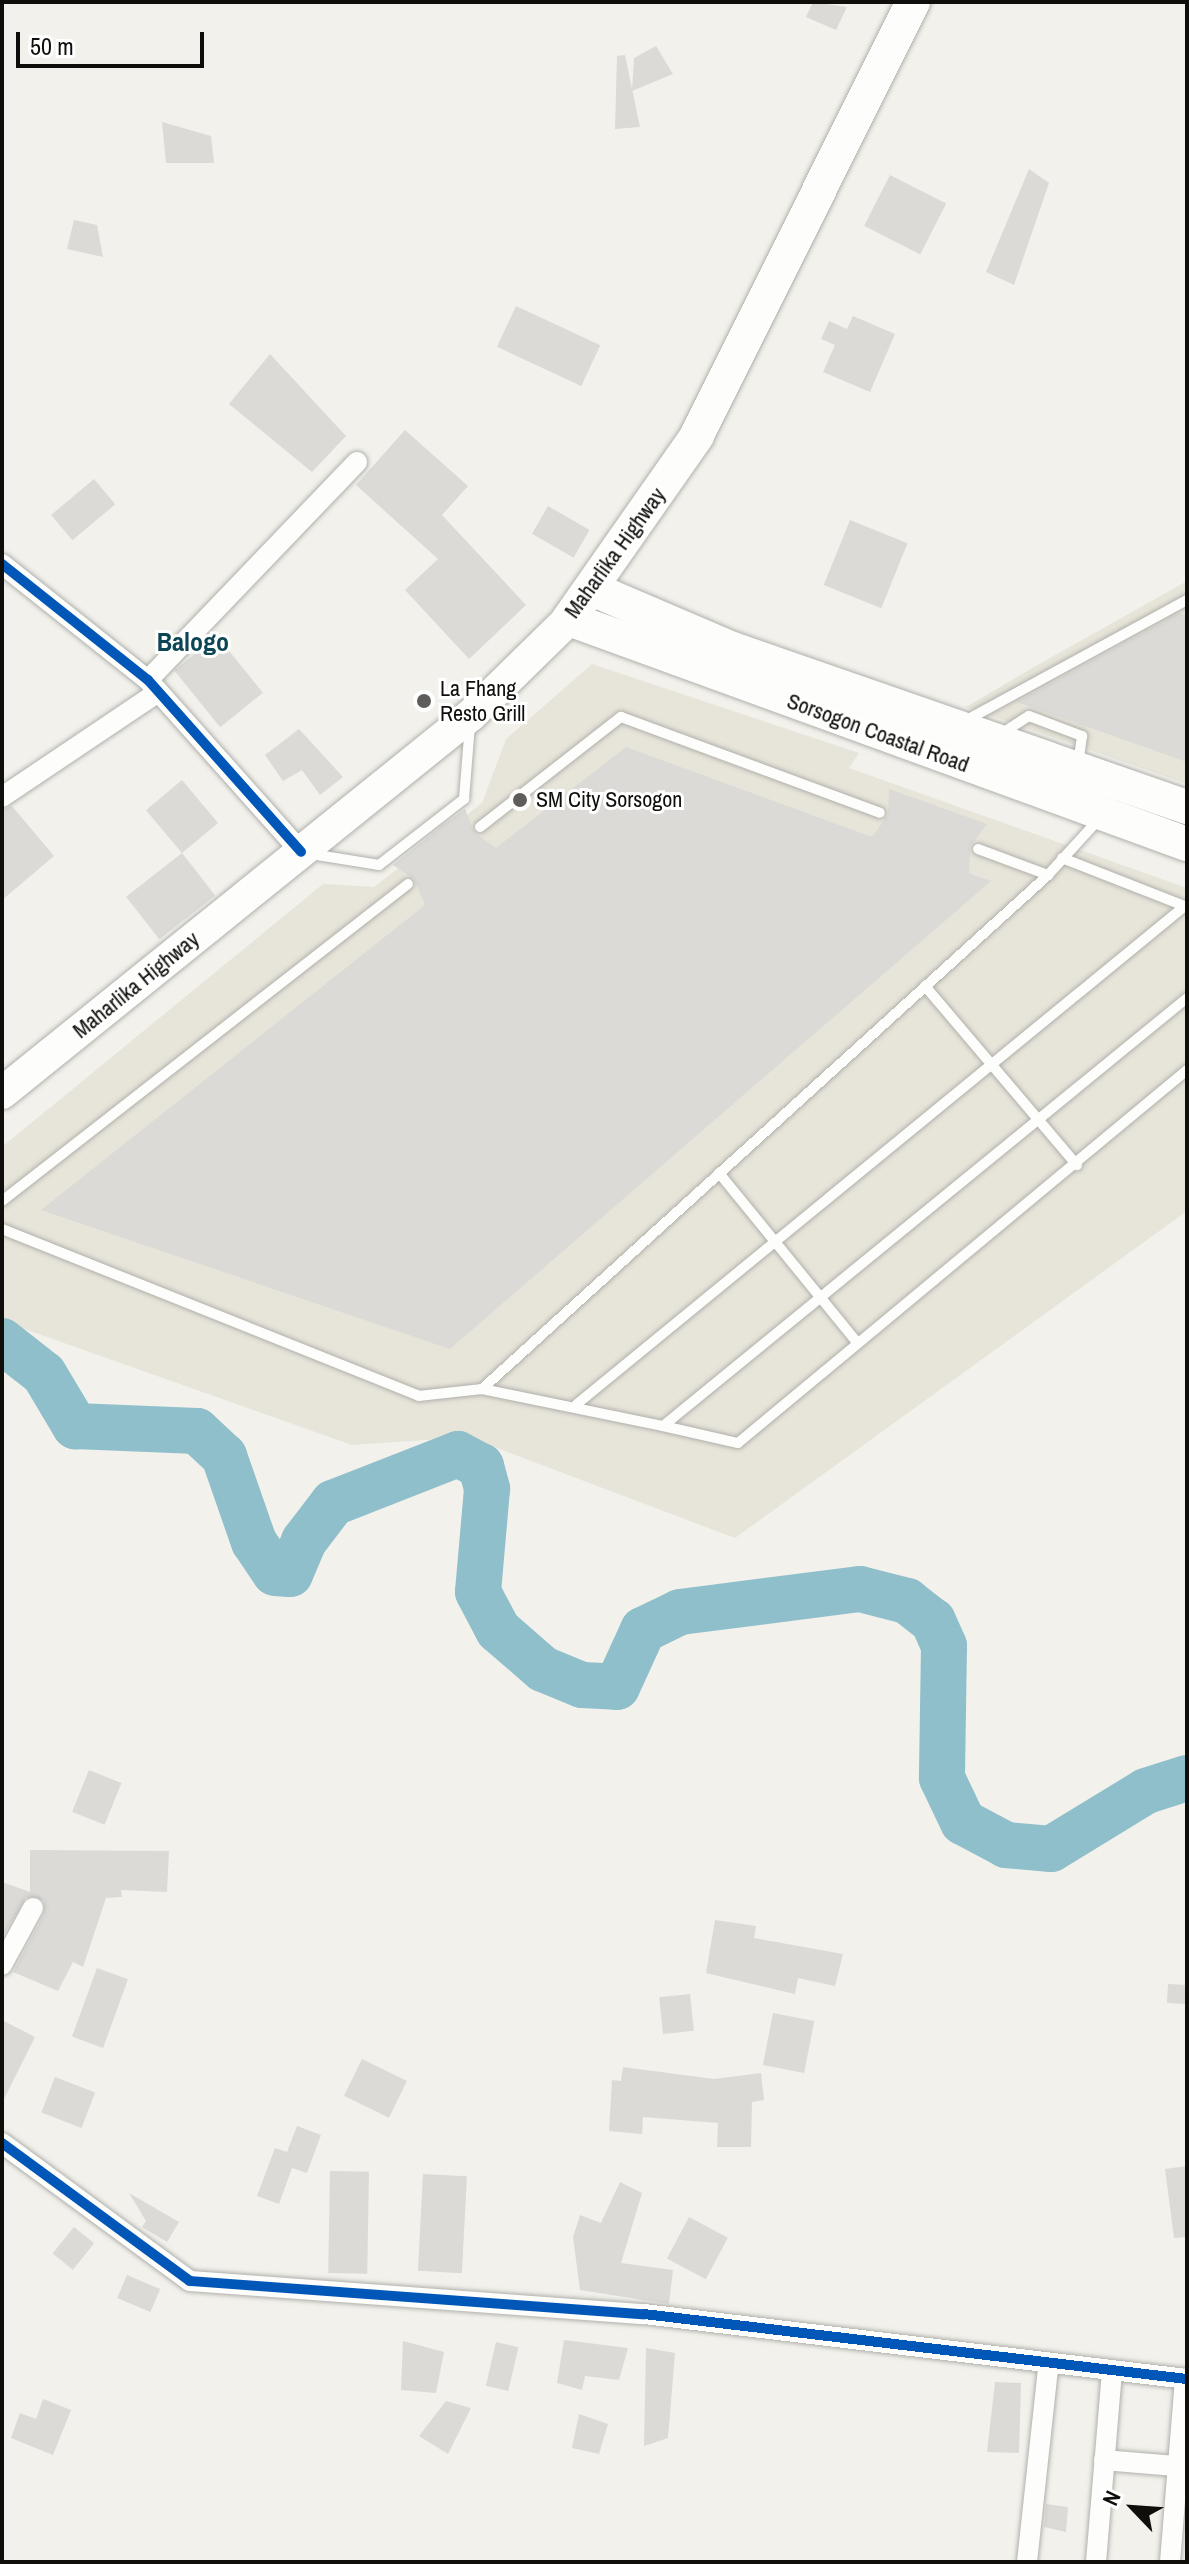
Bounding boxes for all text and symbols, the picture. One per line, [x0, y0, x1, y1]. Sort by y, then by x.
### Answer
scale bar [20, 16, 208, 66]
text: 50 m [30, 30, 74, 62]
street label: Maharlika Highway [559, 483, 671, 623]
district label: Balogo [157, 626, 229, 658]
place label: La Fhang Resto Grill [440, 675, 525, 726]
street label: Sorsogon Coastal Road [783, 688, 973, 778]
marker: La Fhang Resto Grill [415, 692, 433, 710]
place label: SM City Sorsogon [536, 787, 682, 813]
marker: SM City Sorsogon [511, 791, 529, 809]
street label: Maharlika Highway [68, 926, 204, 1044]
north arrow [1093, 2468, 1173, 2548]
text: N [1095, 2486, 1128, 2510]

